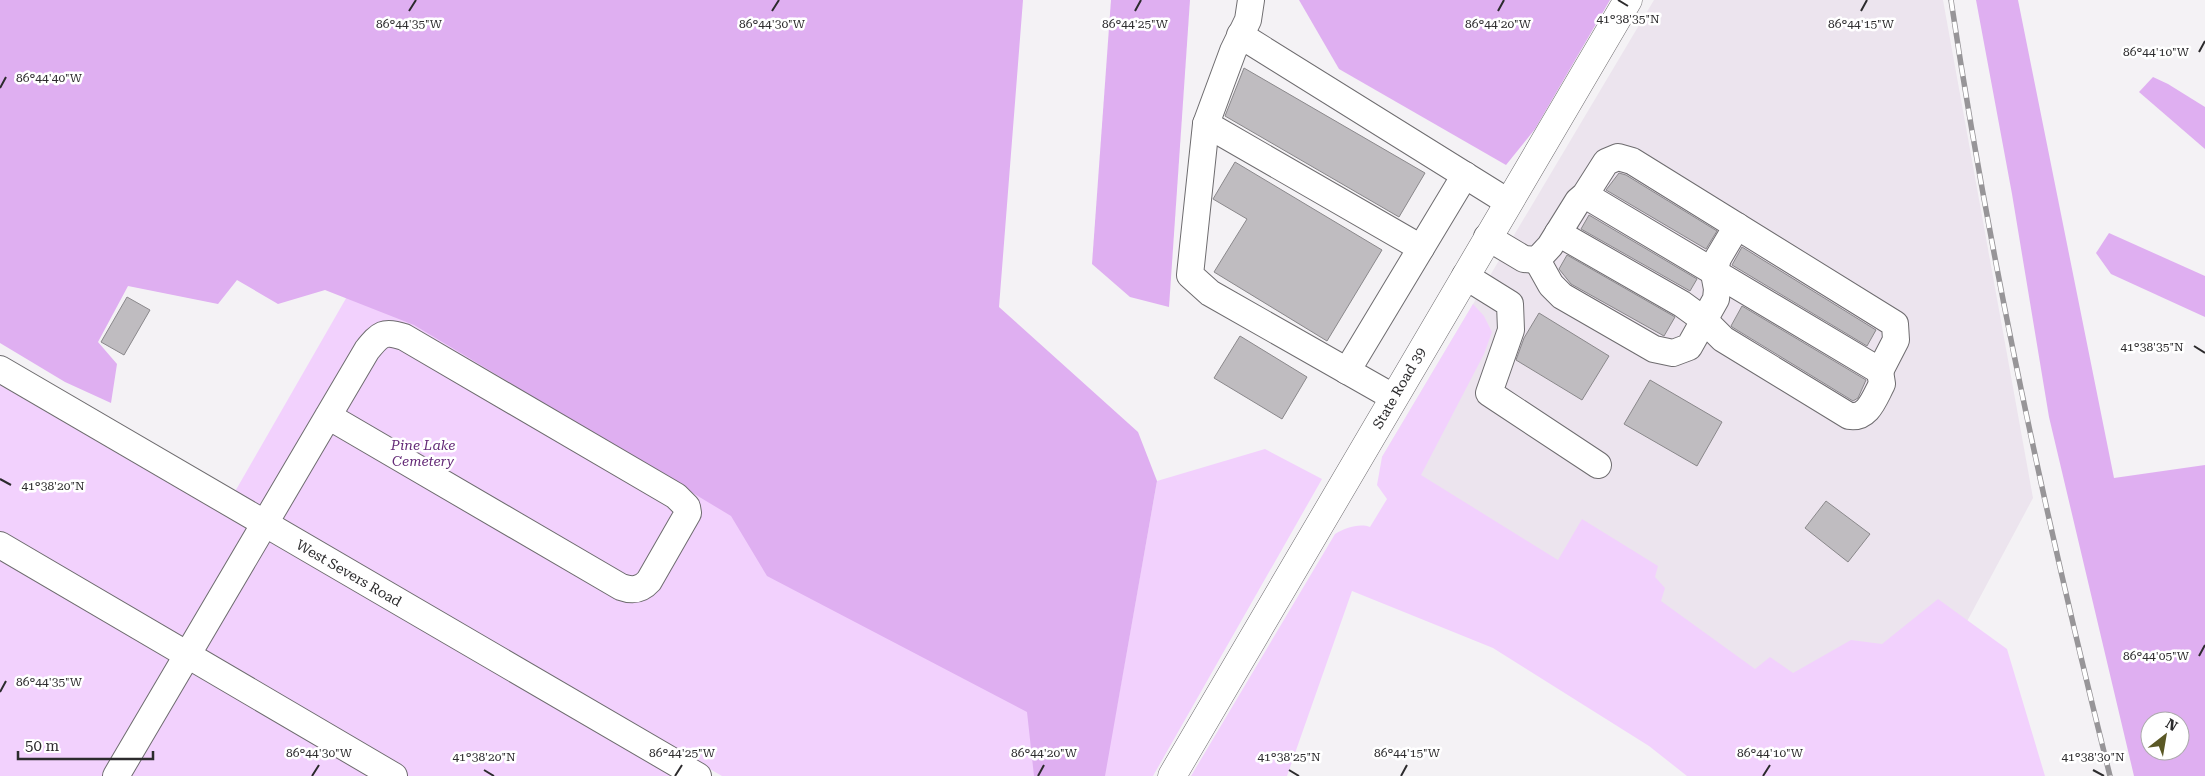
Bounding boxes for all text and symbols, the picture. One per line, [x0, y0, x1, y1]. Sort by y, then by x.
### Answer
text: 41°38'35"N [1596, 12, 1660, 26]
text: 86°44'35"W [376, 17, 443, 31]
text: 86°44'30"W [739, 17, 806, 31]
text: 86°44'25"W [1102, 17, 1169, 31]
text: 86°44'20"W [1465, 17, 1532, 31]
text: 86°44'15"W [1828, 17, 1895, 31]
text: 86°44'10"W [2123, 45, 2190, 59]
text: 86°44'40"W [16, 71, 83, 85]
text: 41°38'35"N [2120, 340, 2184, 354]
street label: State Road 39 [1369, 344, 1429, 431]
park label: Pine Lake Cemetery [390, 437, 455, 469]
text: 41°38'20"N [21, 479, 85, 493]
street label: West Severs Road [293, 536, 405, 610]
text: 86°44'05"W [2123, 649, 2190, 663]
text: 86°44'35"W [16, 675, 83, 689]
north arrow [2140, 711, 2190, 761]
text: N [2163, 715, 2181, 735]
scale bar [18, 728, 152, 760]
text: 50 m [25, 737, 60, 755]
text: 86°44'30"W [286, 746, 353, 760]
text: 86°44'25"W [649, 746, 716, 760]
text: 86°44'20"W [1011, 746, 1078, 760]
text: 86°44'15"W [1374, 746, 1441, 760]
text: 86°44'10"W [1737, 746, 1804, 760]
text: 41°38'20"N [452, 750, 516, 764]
text: 41°38'25"N [1257, 750, 1321, 764]
text: 41°38'30"N [2061, 750, 2125, 764]

